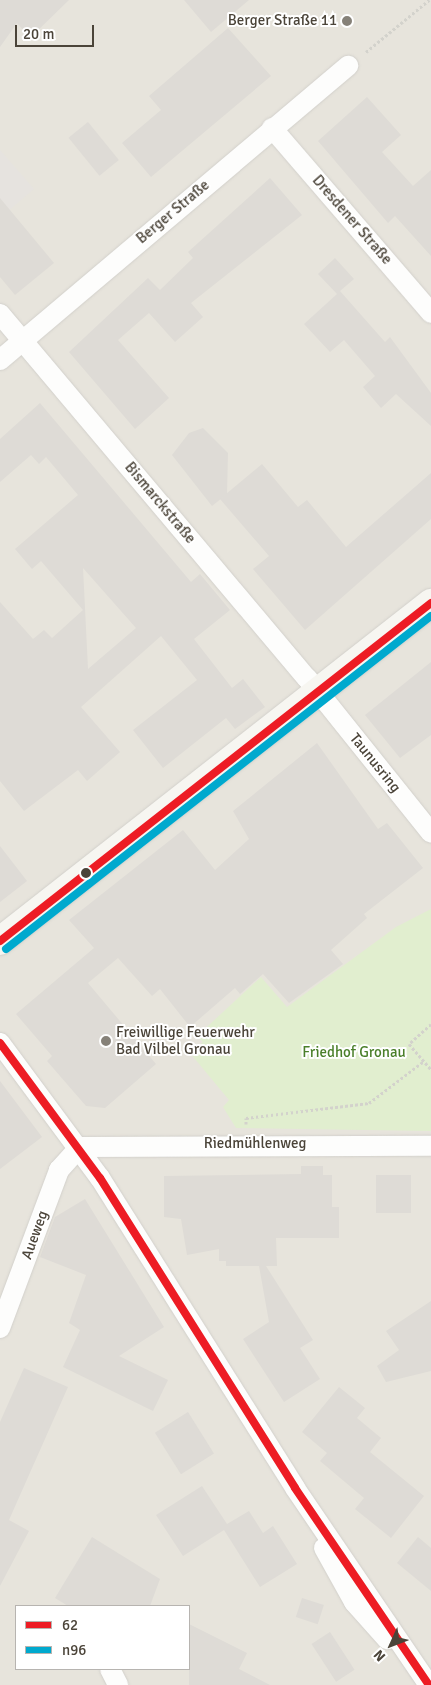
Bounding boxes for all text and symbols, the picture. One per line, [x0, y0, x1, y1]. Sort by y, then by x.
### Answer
place label: Berger Straße 11 [228, 12, 337, 30]
scale bar [18, 15, 96, 47]
marker: Berger Straße 11 [341, 15, 353, 27]
text: 20 m [23, 25, 54, 43]
street label: Dresdener Straße [308, 172, 396, 268]
street label: Berger Straße [133, 176, 213, 248]
street label: Bismarckstraße [121, 459, 199, 547]
street label: Taunusring [346, 730, 404, 796]
unlabelled marker [81, 868, 91, 878]
place label: Freiwillige Feuerwehr Bad Vilbel Gronau [116, 1023, 255, 1058]
marker: Freiwillige Feuerwehr Bad Vilbel Gronau [100, 1035, 112, 1047]
park label: Friedhof Gronau [302, 1044, 406, 1062]
street label: Riedmühlenweg [204, 1135, 306, 1153]
street label: Aueweg [18, 1208, 52, 1262]
legend [15, 1605, 190, 1670]
text: 62 [62, 1616, 78, 1634]
north arrow [366, 1620, 416, 1670]
text: n96 [62, 1641, 86, 1659]
text: N [370, 1646, 389, 1665]

